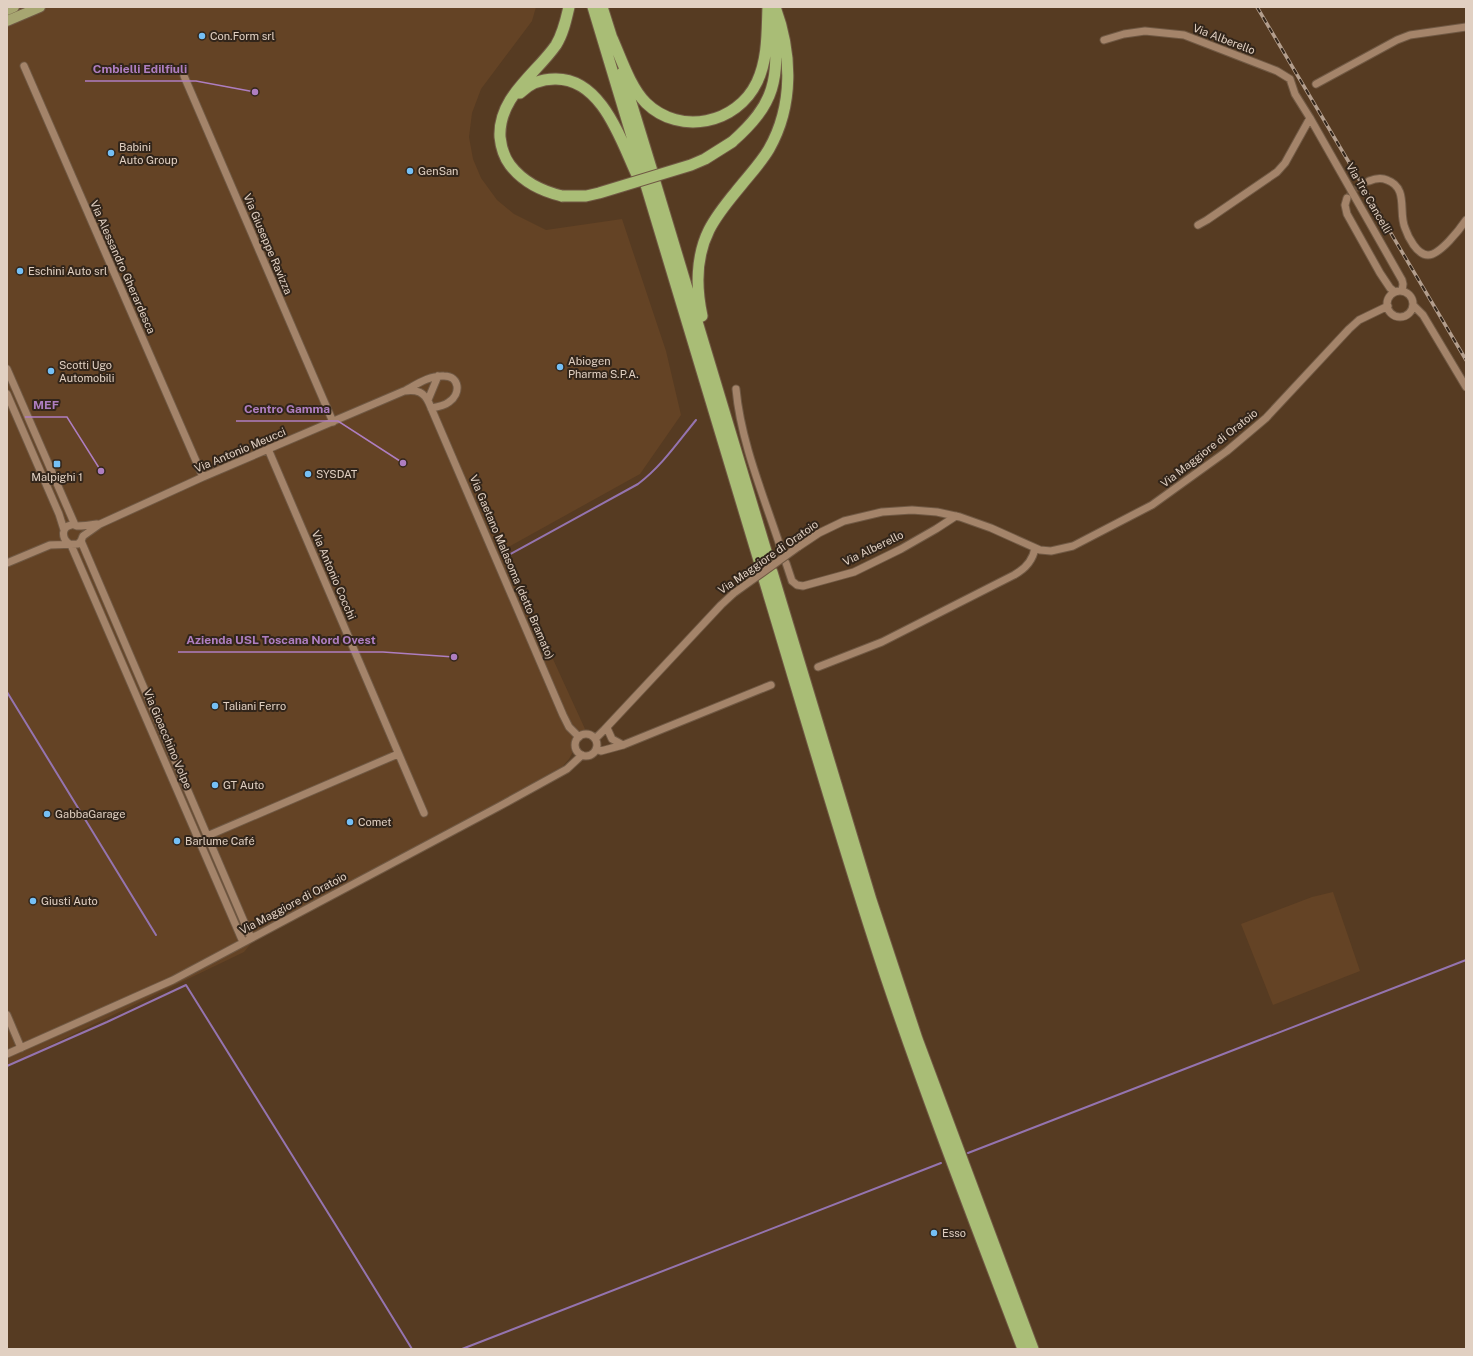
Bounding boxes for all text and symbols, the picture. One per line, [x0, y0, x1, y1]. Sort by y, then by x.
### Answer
street label: Via Alberello [1191, 22, 1257, 56]
place label: Con.Form srl [210, 30, 275, 42]
marker: Con.Form srl [197, 31, 207, 41]
callout: Cmbielli Edilfiuli [85, 57, 196, 81]
text: Cmbielli Edilfiuli [93, 62, 187, 76]
place label: Babini Auto Group [119, 141, 178, 166]
marker: Babini Auto Group [106, 148, 116, 158]
street label: Via Tre Cancelli [1344, 161, 1394, 235]
place label: GenSan [418, 165, 458, 177]
marker: GenSan [405, 166, 415, 176]
street label: Via Giuseppe Ravizza [241, 192, 295, 296]
street label: Via Alessandro Gherardesca [88, 199, 158, 335]
place label: Eschini Auto srl [28, 265, 107, 277]
marker: Eschini Auto srl [15, 266, 25, 276]
place label: Abiogen Pharma S.P.A. [568, 355, 639, 380]
place label: Scotti Ugo Automobili [59, 359, 115, 384]
marker: Abiogen Pharma S.P.A. [555, 362, 565, 372]
marker: Scotti Ugo Automobili [46, 366, 56, 376]
callout: MEF [25, 393, 67, 417]
callout: Centro Gamma [236, 397, 338, 421]
text: MEF [33, 398, 59, 412]
text: Centro Gamma [244, 402, 330, 416]
street label: Via Maggiore di Oratoio [1158, 407, 1260, 489]
street label: Via Antonio Meucci [193, 425, 287, 475]
marker: Malpighi 1 [52, 459, 62, 469]
place label: SYSDAT [316, 468, 358, 480]
marker: SYSDAT [303, 469, 313, 479]
place label: Malpighi 1 [31, 471, 83, 483]
street label: Via Gaetano Malasoma (detto Bramato) [468, 473, 556, 661]
street label: Via Maggiore di Oratoio [716, 518, 820, 596]
street label: Via Alberello [841, 528, 905, 568]
street label: Via Antonio Cocchi [310, 529, 358, 621]
callout: Azienda USL Toscana Nord Ovest [178, 628, 383, 652]
text: Azienda USL Toscana Nord Ovest [186, 633, 376, 647]
street label: Via Gioacchino Volpe [142, 687, 194, 791]
place label: Taliani Ferro [223, 700, 286, 712]
marker: Taliani Ferro [210, 701, 220, 711]
place label: GT Auto [223, 779, 264, 791]
marker: GT Auto [210, 780, 220, 790]
place label: GabbaGarage [55, 808, 126, 820]
marker: GabbaGarage [42, 809, 52, 819]
place label: Comet [358, 816, 392, 828]
marker: Comet [345, 817, 355, 827]
place label: Barlume Café [185, 835, 255, 847]
marker: Barlume Café [172, 836, 182, 846]
street label: Via Maggiore di Oratoio [238, 870, 348, 936]
place label: Giusti Auto [41, 895, 98, 907]
marker: Giusti Auto [28, 896, 38, 906]
place label: Esso [942, 1227, 966, 1239]
marker: Esso [929, 1228, 939, 1238]

